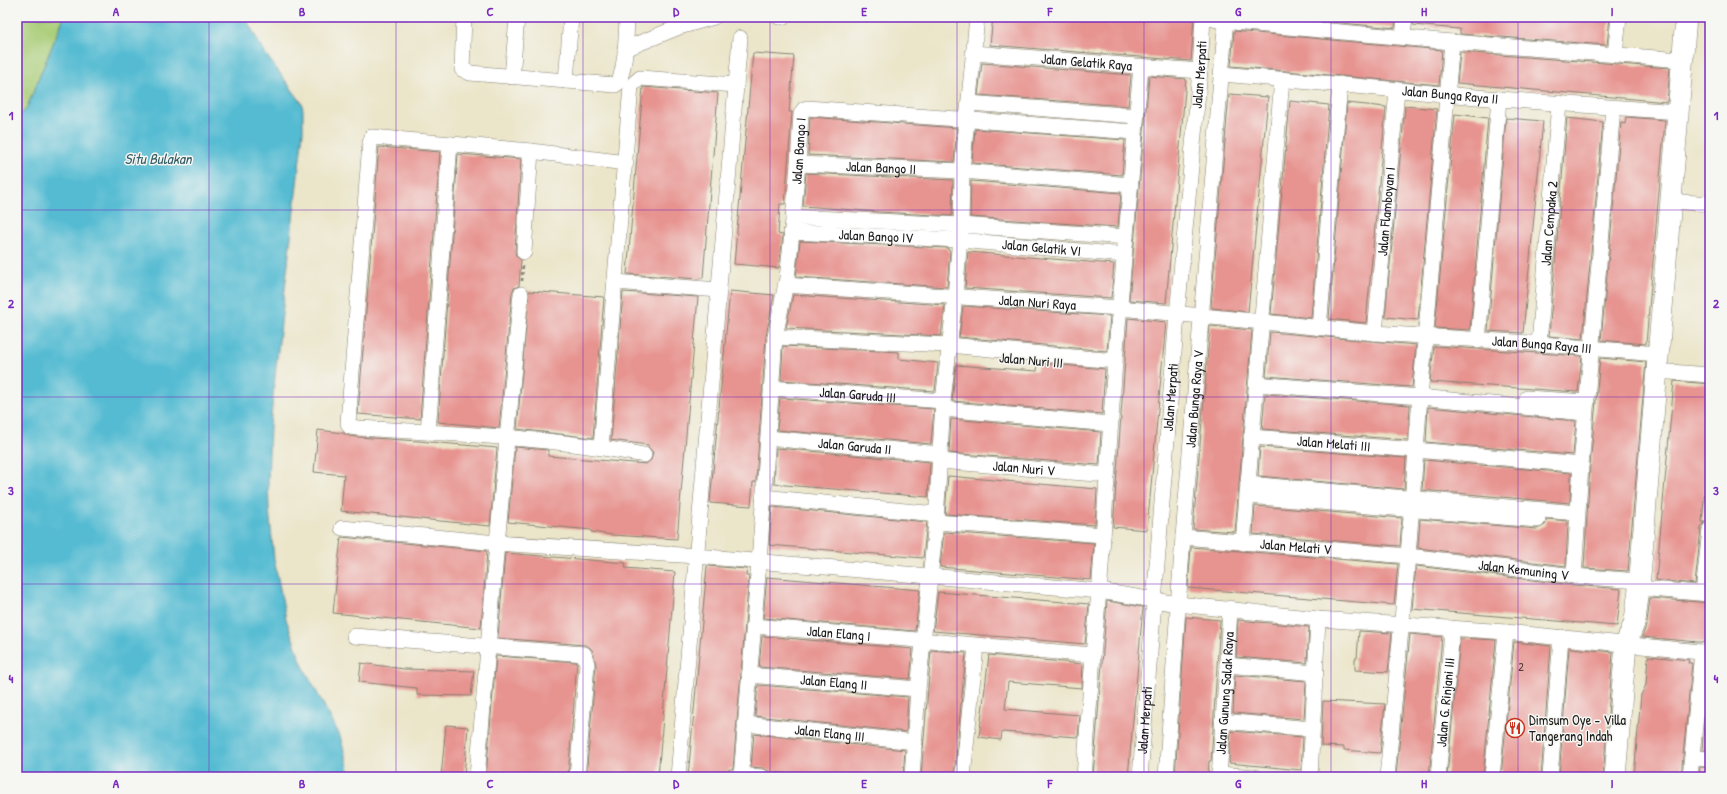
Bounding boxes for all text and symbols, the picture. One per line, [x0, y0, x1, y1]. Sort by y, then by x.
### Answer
text: A [113, 2, 120, 20]
text: B [299, 2, 306, 20]
text: C [486, 2, 494, 20]
text: D [673, 2, 680, 20]
text: E [861, 2, 867, 20]
text: F [1047, 2, 1054, 20]
text: G [1235, 2, 1242, 20]
text: H [1421, 2, 1427, 20]
text: I [1610, 2, 1614, 20]
street label: Jalan Merpati [1187, 40, 1211, 109]
street label: Jalan Gelatik Raya [1040, 48, 1133, 75]
street label: Jalan Bunga Raya II [1401, 80, 1499, 108]
text: 1 [9, 106, 14, 124]
text: 1 [1714, 106, 1719, 124]
street label: Jalan Bango I [786, 117, 810, 185]
water label: Situ Bulakan [124, 148, 193, 169]
street label: Jalan Bango II [846, 156, 916, 178]
street label: Jalan Flamboyan I [1372, 166, 1399, 257]
street label: Jalan Cempaka 2 [1536, 180, 1562, 266]
street label: Jalan Bango IV [838, 224, 914, 247]
street label: Jalan Gelatik VI [1001, 234, 1082, 260]
street label: Jalan Nuri Raya [998, 290, 1077, 315]
text: 2 [8, 294, 15, 312]
text: 2 [1713, 294, 1720, 312]
street label: Jalan Bunga Raya III [1491, 331, 1592, 357]
street label: Jalan Nuri III [998, 347, 1064, 372]
street label: Jalan Bunga Raya V [1180, 349, 1207, 449]
street label: Jalan Merpati [1158, 362, 1182, 432]
street label: Jalan Garuda III [819, 382, 897, 406]
street label: Jalan Melati III [1296, 431, 1371, 455]
street label: Jalan Garuda II [817, 433, 892, 458]
street label: Jalan Nuri V [992, 455, 1056, 480]
text: 3 [8, 481, 14, 499]
text: 3 [1713, 481, 1719, 499]
street label: Jalan Melati V [1259, 534, 1332, 559]
street label: Jalan Kemuning V [1477, 555, 1570, 584]
street label: Jalan Elang I [806, 621, 871, 645]
street label: Jalan Gunung Salak Raya [1211, 631, 1238, 755]
street label: Jalan G. Rinjani III [1431, 657, 1459, 748]
house number: 2 [1518, 658, 1524, 675]
text: 4 [9, 669, 14, 687]
street label: Jalan Elang II [799, 669, 868, 694]
text: 4 [1714, 669, 1719, 687]
street label: Jalan Merpati [1132, 685, 1156, 755]
place label: Dimsum Oye - Villa Tangerang Indah [1529, 710, 1626, 746]
restaurant icon: Dimsum Oye - Villa Tangerang Indah [1504, 717, 1526, 739]
street label: Jalan Elang III [793, 719, 866, 746]
text: A [113, 774, 120, 792]
text: B [299, 774, 306, 792]
text: C [486, 774, 494, 792]
text: D [673, 774, 680, 792]
text: E [861, 774, 867, 792]
text: F [1047, 774, 1054, 792]
text: G [1235, 774, 1242, 792]
text: H [1421, 774, 1427, 792]
text: I [1610, 774, 1614, 792]

